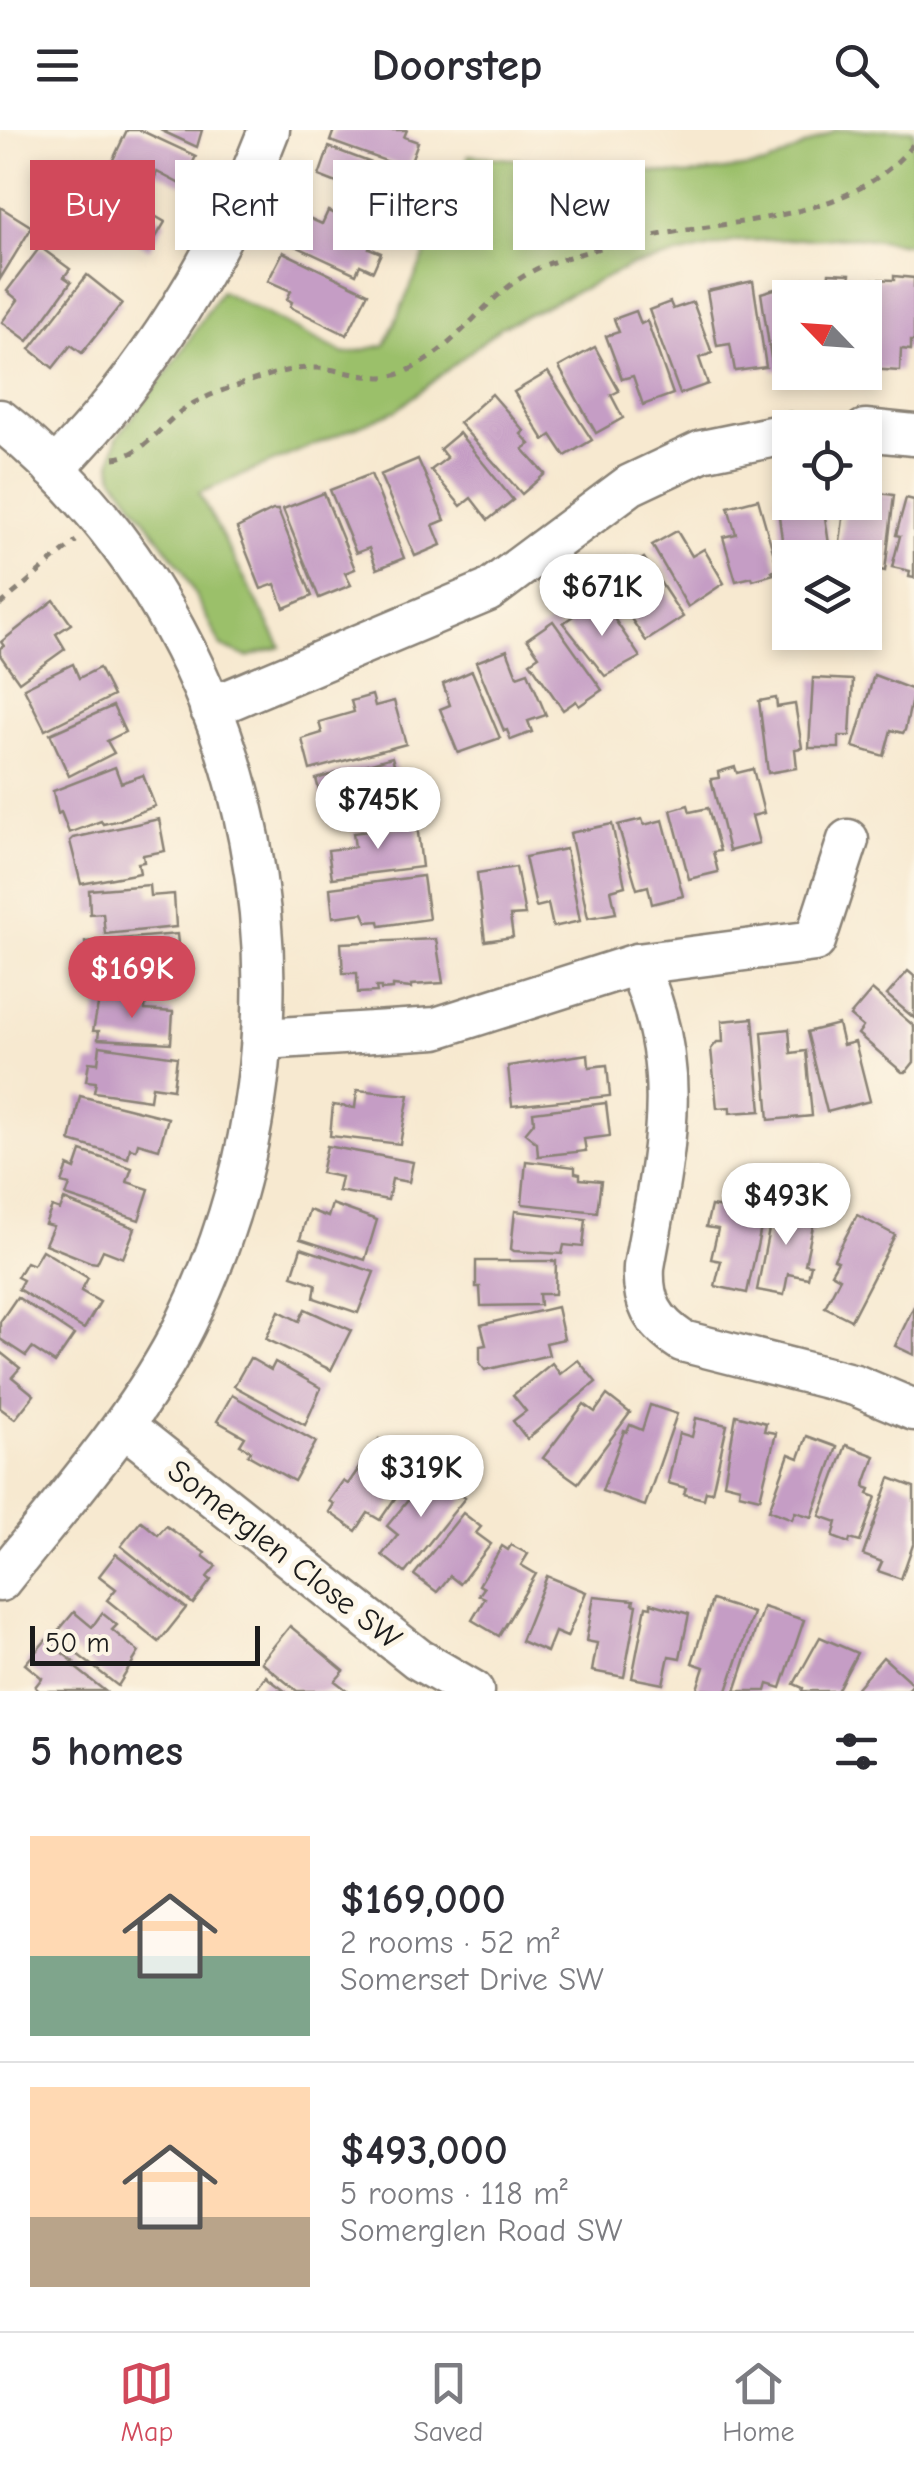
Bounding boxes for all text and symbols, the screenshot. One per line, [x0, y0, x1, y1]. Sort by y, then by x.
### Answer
icon: menu [30, 38, 85, 93]
icon: search [829, 38, 884, 93]
text: Doorstep [371, 39, 543, 91]
chip: Buy [30, 160, 155, 250]
chip: Rent [175, 160, 313, 250]
chip: Filters [333, 160, 493, 250]
chip: New [513, 160, 645, 250]
north arrow [772, 280, 882, 390]
map controls [772, 280, 882, 650]
button: locate [772, 410, 882, 520]
button: layers [772, 540, 882, 650]
pin: $671K [532, 554, 672, 639]
text: $671K [562, 568, 643, 605]
pin: $745K [308, 767, 448, 852]
text: $745K [337, 781, 419, 818]
pin: $169K [62, 936, 202, 1021]
text: $169K [90, 950, 174, 987]
pin: $493K [716, 1163, 856, 1248]
text: $493K [744, 1177, 828, 1214]
pin: $319K [351, 1435, 491, 1520]
text: $319K [380, 1449, 462, 1486]
street label: Somerglen Close SW [161, 1452, 409, 1657]
scale bar [30, 1621, 260, 1666]
text: 50 m [45, 1627, 110, 1659]
icon: filters [829, 1724, 884, 1779]
text: 5 homes [30, 1727, 183, 1776]
text: $169,000 [340, 1875, 506, 1924]
icon: home [110, 1876, 230, 1996]
text: 2 rooms · 52 m² [340, 1924, 559, 1961]
text: Somerset Drive SW [340, 1961, 604, 1998]
text: $493,000 [340, 2126, 508, 2175]
icon: home [110, 2127, 230, 2247]
text: 5 rooms · 118 m² [340, 2175, 568, 2212]
text: Somerglen Road SW [340, 2212, 622, 2249]
tab: Map [119, 2356, 174, 2448]
tab: Saved [413, 2356, 483, 2448]
tab: Home [722, 2356, 795, 2448]

